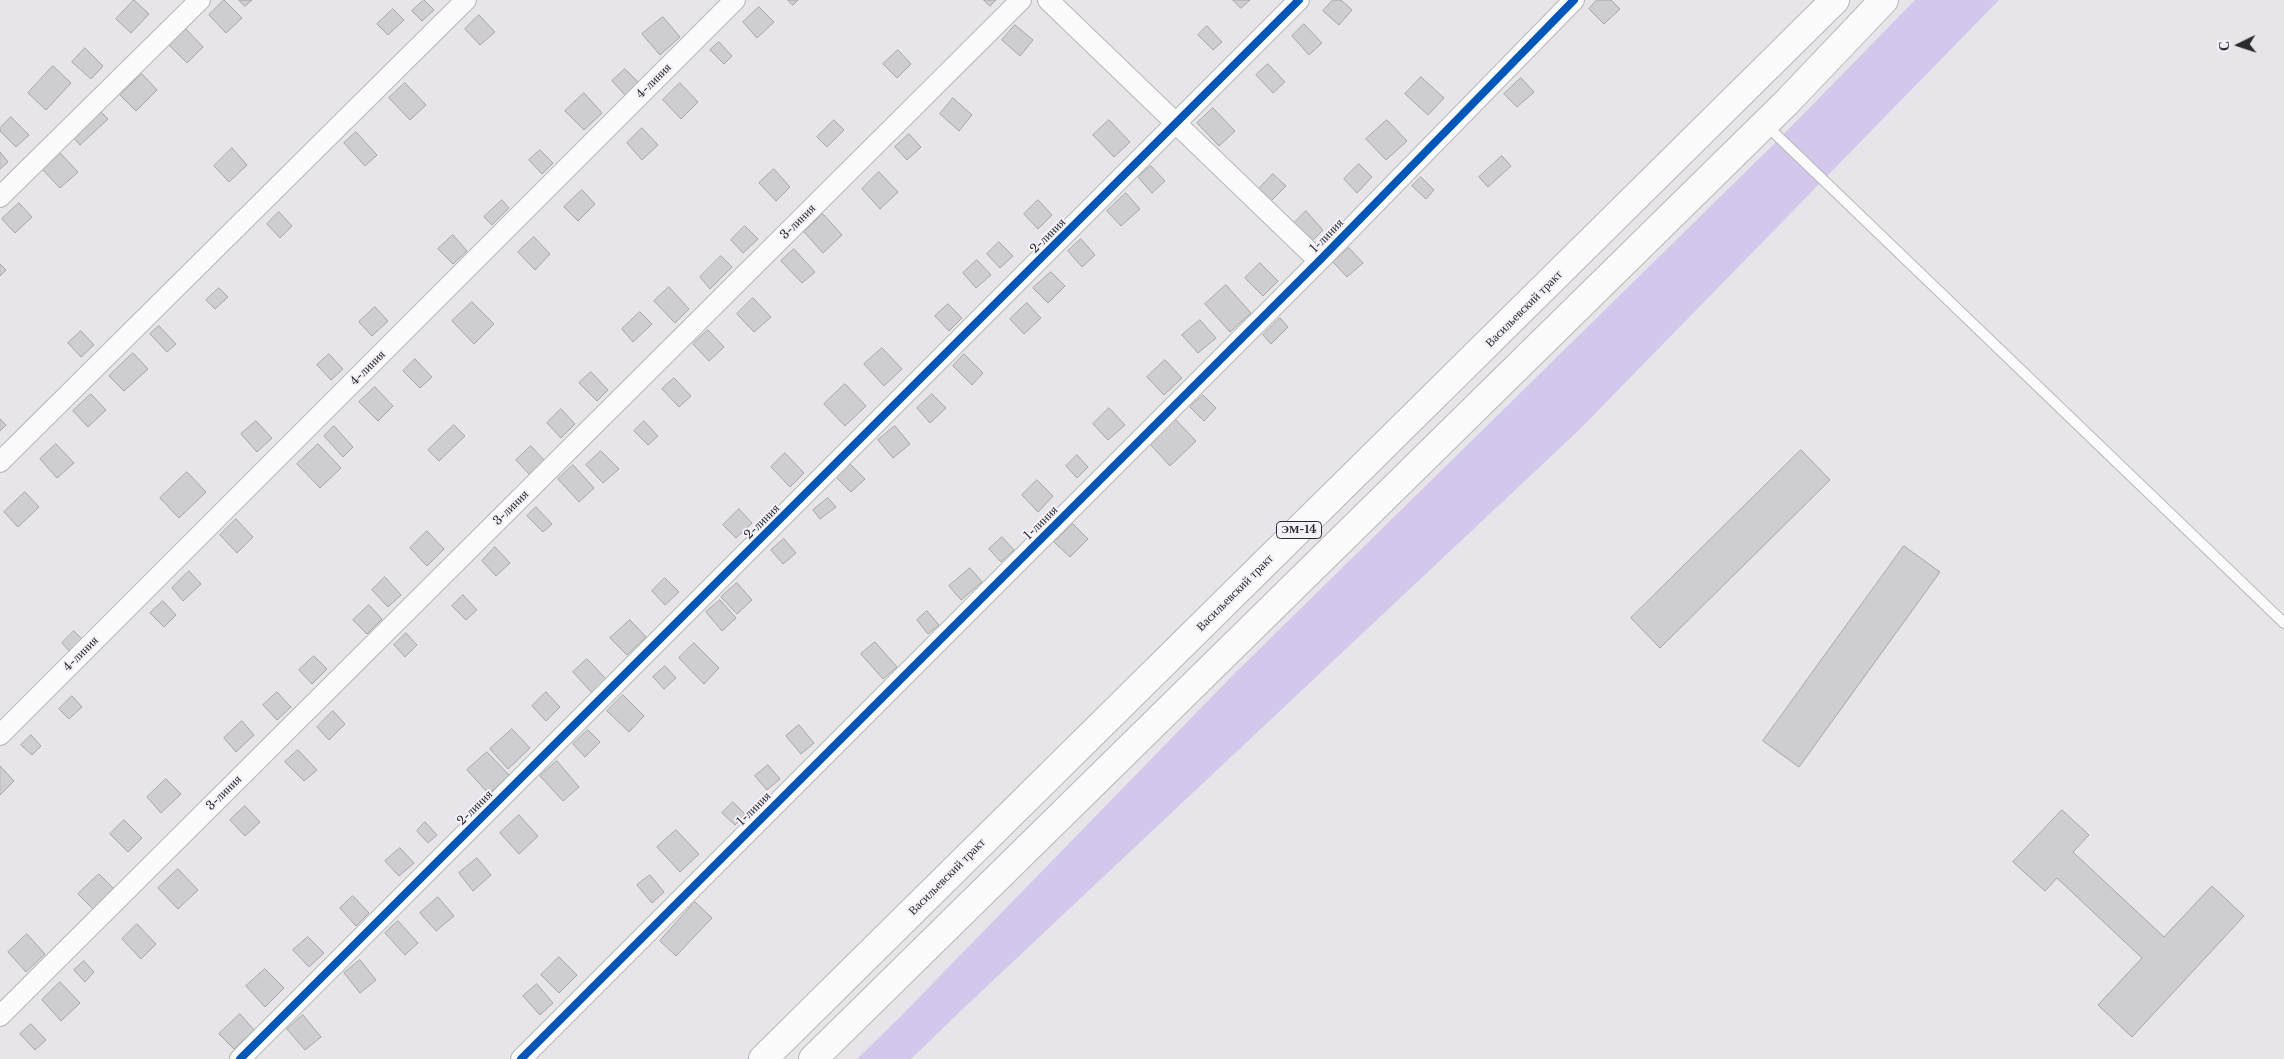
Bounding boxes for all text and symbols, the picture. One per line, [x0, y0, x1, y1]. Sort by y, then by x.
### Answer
north arrow [2214, 20, 2264, 70]
text: С [2215, 40, 2233, 52]
street label: 4-линия [634, 61, 674, 101]
street label: 3-линия [777, 201, 819, 243]
street label: 2-линия [1027, 215, 1069, 257]
street label: 1-линия [1307, 216, 1347, 256]
street label: Васильевский тракт [1483, 268, 1565, 350]
street label: 4-линия [348, 348, 388, 388]
street label: 3-линия [490, 487, 532, 529]
street label: 2-линия [741, 501, 783, 543]
street label: 1-линия [1021, 503, 1061, 543]
road number: ЭМ-14 [1276, 522, 1322, 538]
street label: Васильевский тракт [1194, 552, 1276, 634]
street label: 4-линия [61, 634, 101, 674]
street label: 3-линия [203, 772, 245, 814]
street label: 2-линия [454, 787, 496, 829]
street label: 1-линия [734, 789, 774, 829]
street label: Васильевский тракт [906, 836, 988, 918]

